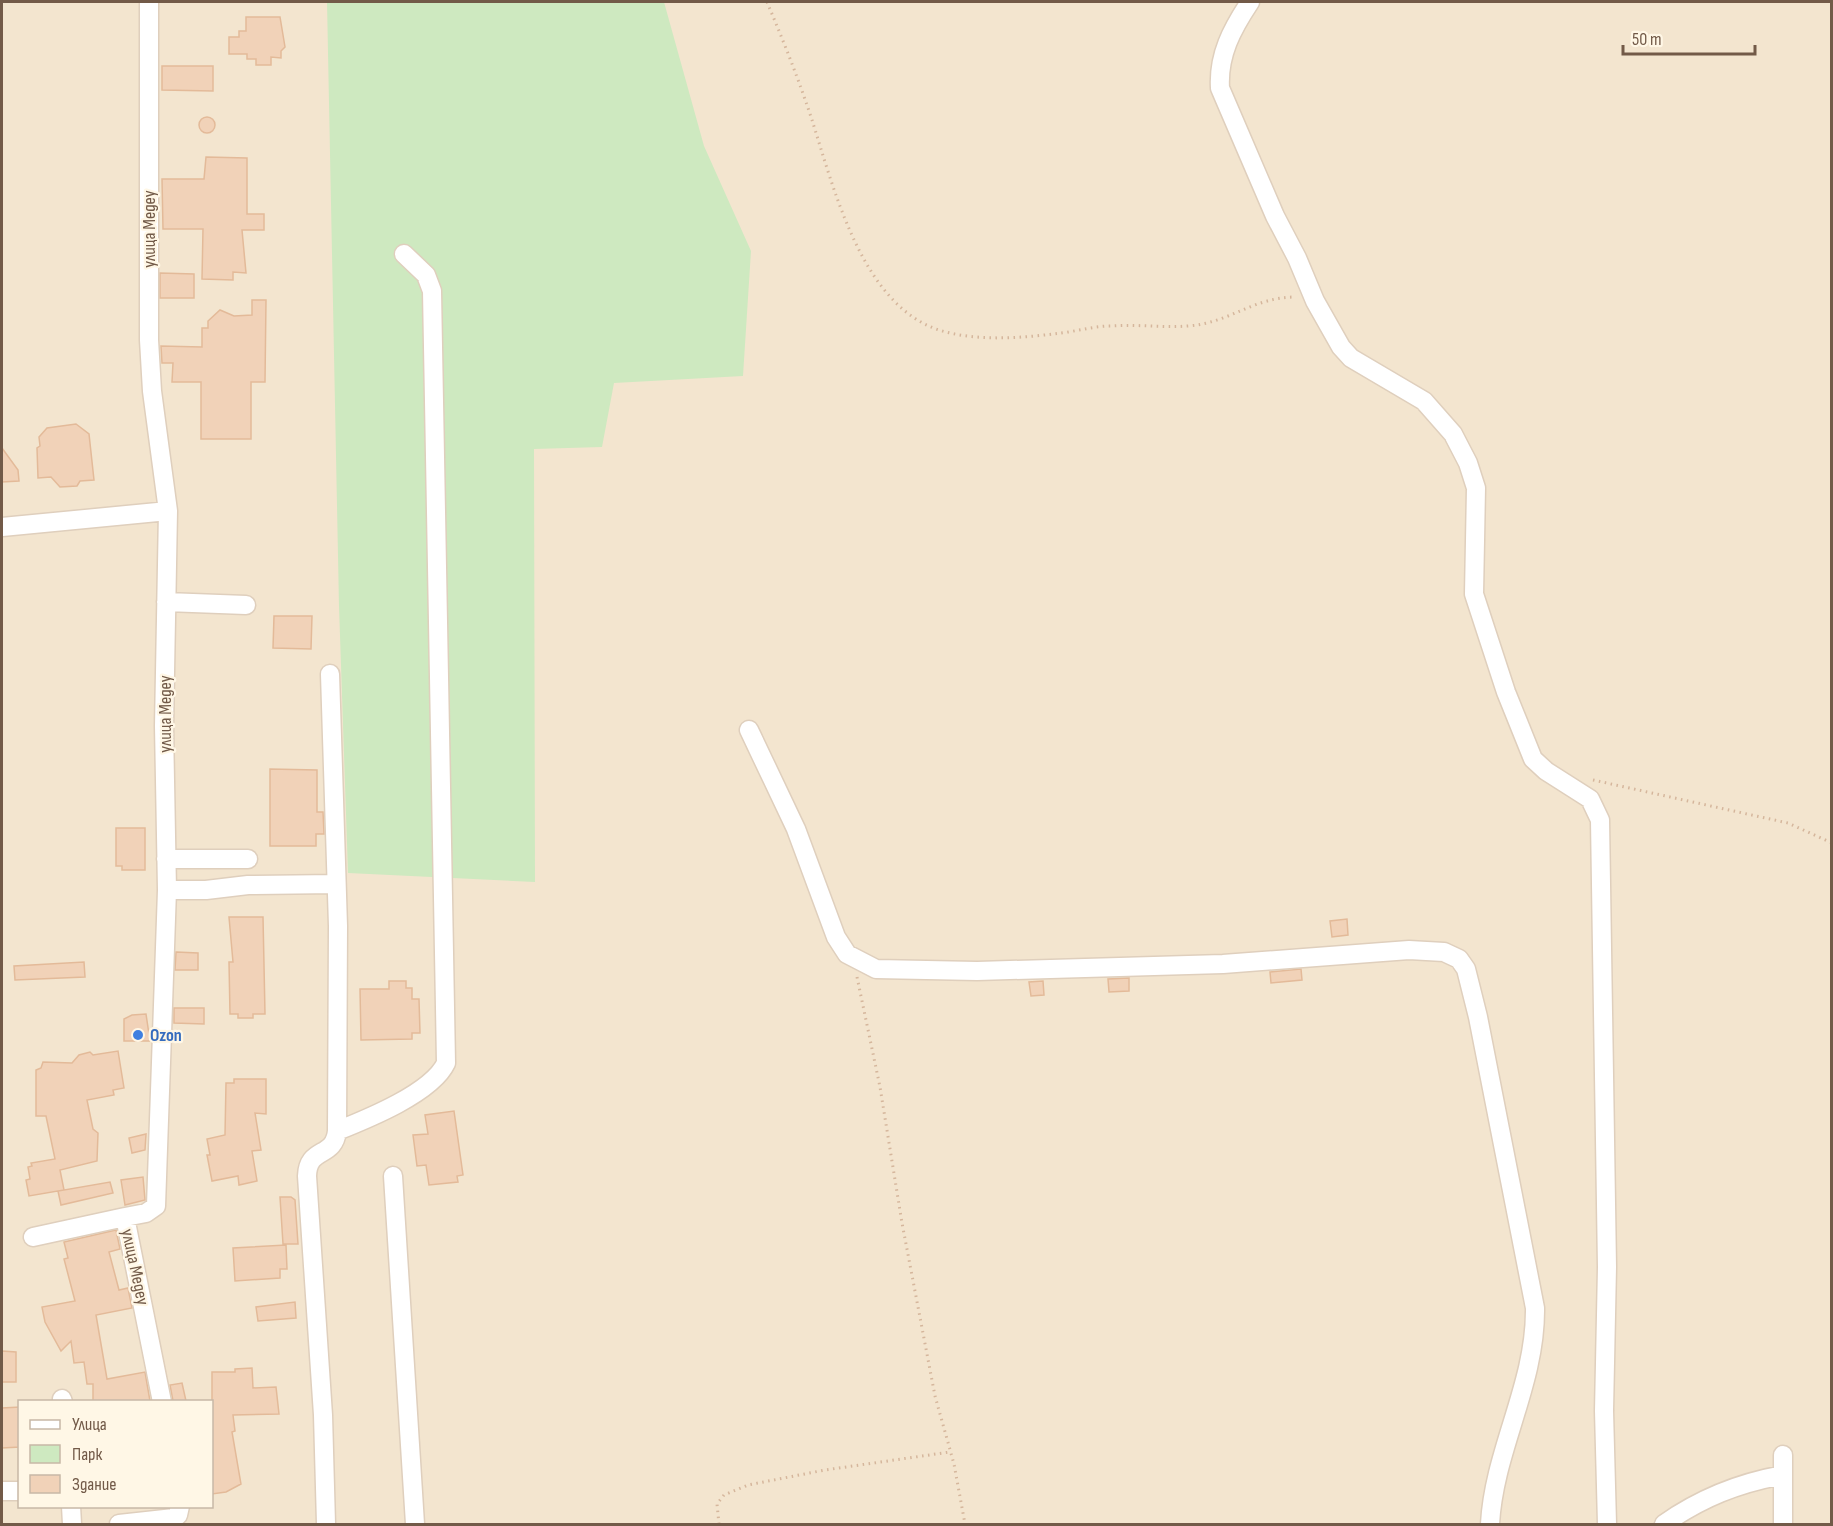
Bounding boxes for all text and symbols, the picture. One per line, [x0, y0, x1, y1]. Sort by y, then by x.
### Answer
scale bar [1623, 18, 1755, 56]
text: 50 m [1632, 29, 1662, 50]
street label: улица Медеу [139, 190, 160, 268]
street label: улица Медеу [155, 675, 176, 753]
place label: Ozon [150, 1025, 182, 1046]
marker: Ozon [131, 1028, 145, 1042]
street label: улица Медеу [117, 1227, 153, 1307]
legend [18, 1400, 213, 1508]
text: Улица [72, 1414, 107, 1435]
text: Парк [72, 1444, 103, 1465]
text: Здание [72, 1474, 117, 1495]

